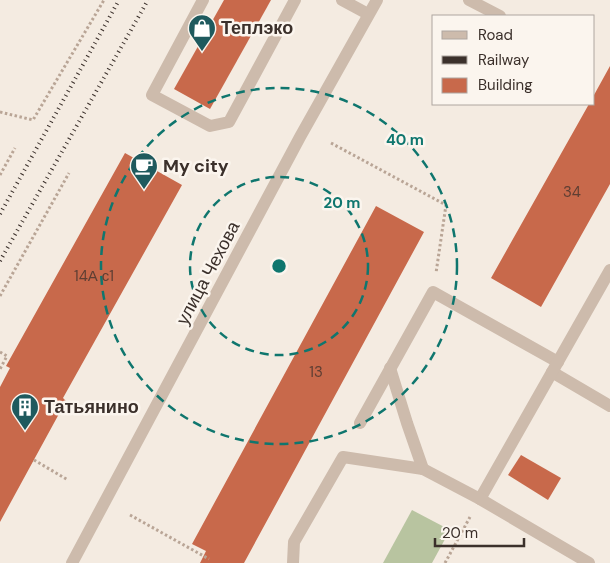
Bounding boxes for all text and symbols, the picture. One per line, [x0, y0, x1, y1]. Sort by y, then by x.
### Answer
shop icon: Теплэко [187, 13, 217, 52]
legend [432, 15, 595, 105]
place label: Теплэко [221, 16, 293, 40]
text: Road [478, 25, 513, 45]
text: Railway [478, 50, 530, 70]
text: Building [478, 75, 533, 95]
text: 40 m [386, 130, 424, 150]
cafe icon: My city [129, 151, 159, 190]
place label: My city [163, 154, 229, 178]
house number: 34 [563, 182, 581, 202]
text: 20 m [324, 193, 360, 213]
street label: улица Чехова [171, 216, 246, 329]
centre of rings [270, 257, 288, 275]
house number: 14А с1 [74, 266, 114, 286]
house number: 13 [309, 362, 323, 382]
building icon: Татьянино [10, 392, 40, 431]
place label: Татьянино [44, 395, 139, 419]
scale bar [435, 516, 524, 548]
text: 20 m [442, 523, 478, 543]

